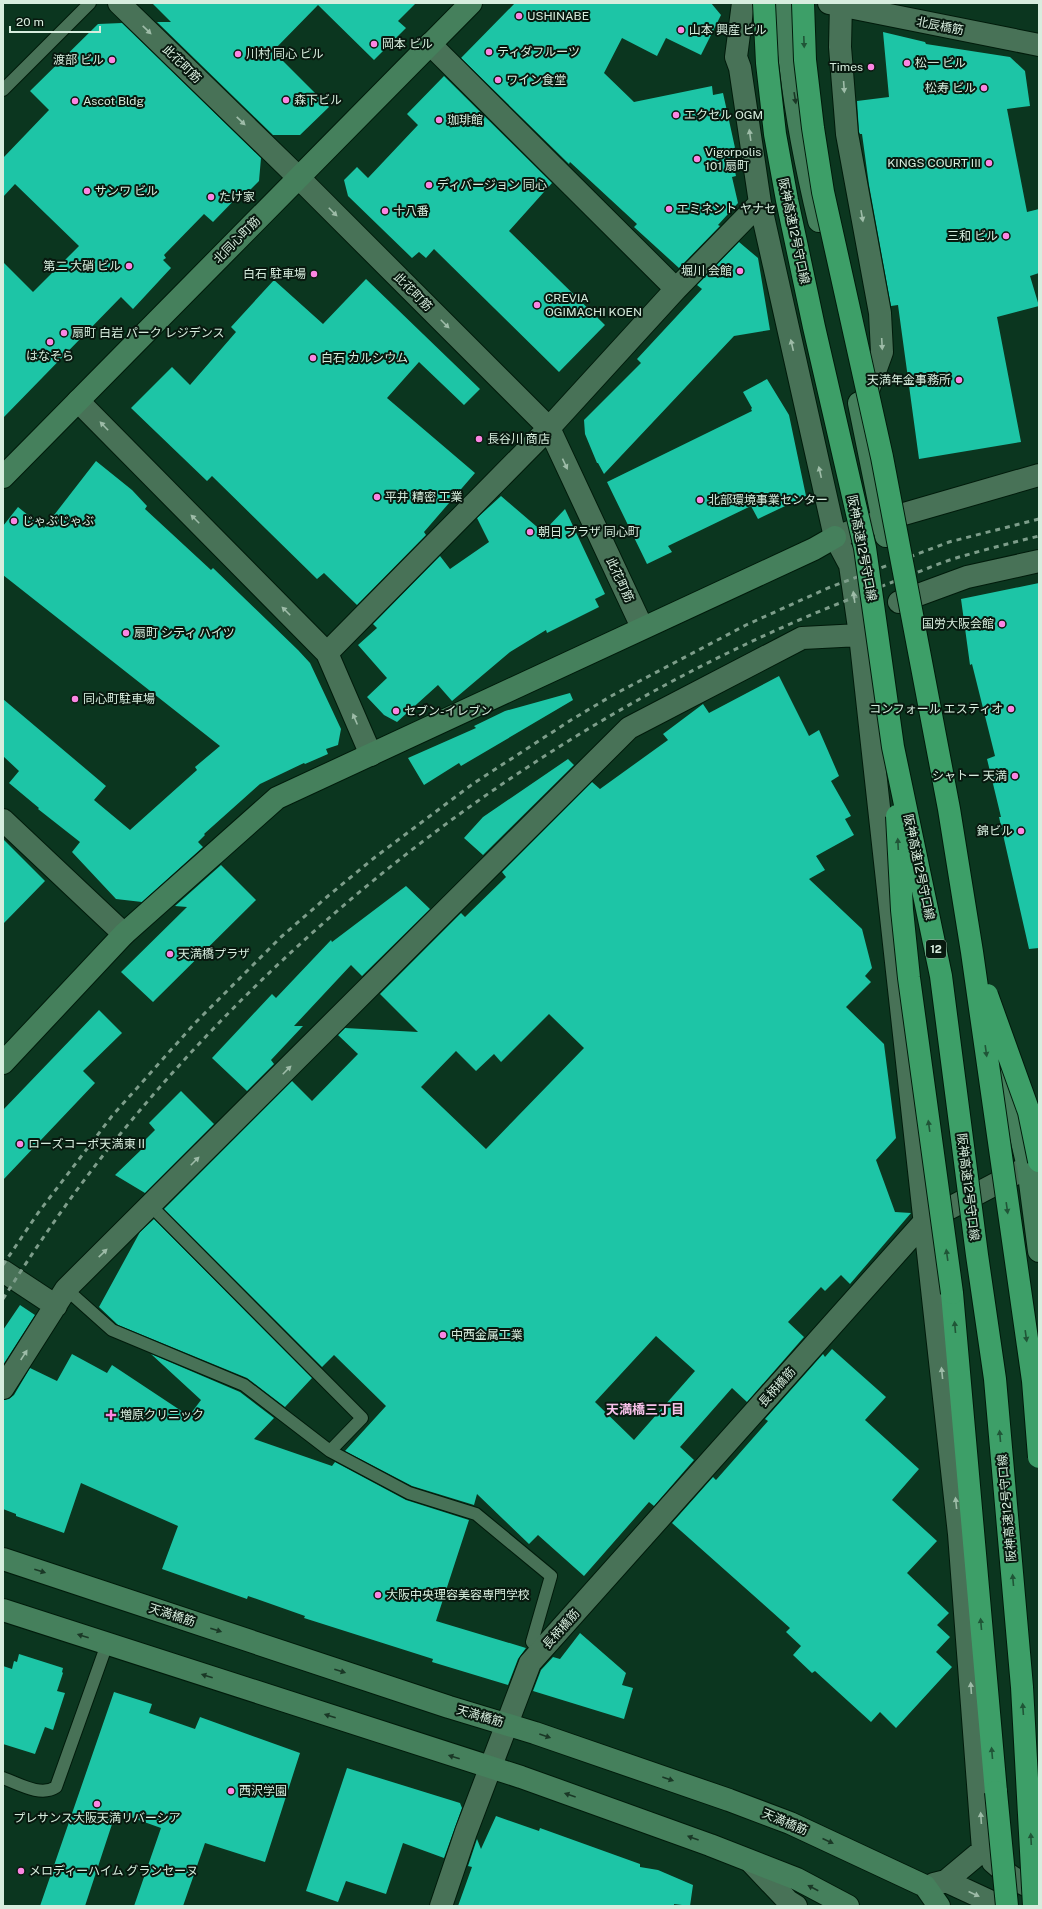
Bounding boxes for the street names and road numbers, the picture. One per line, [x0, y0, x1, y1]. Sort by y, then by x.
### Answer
street label: 北辰橋筋 [915, 15, 965, 37]
street label: 此花町筋 [160, 42, 204, 86]
street label: 阪神高速12号守口線 [776, 177, 812, 285]
street label: 北同心町筋 [211, 214, 263, 266]
street label: 此花町筋 [391, 270, 435, 314]
street label: 阪神高速12号守口線 [845, 494, 879, 602]
street label: 此花町筋 [604, 555, 636, 605]
street label: 阪神高速12号守口線 [901, 813, 937, 921]
road number: 12 [926, 940, 946, 958]
street label: 阪神高速12号守口線 [954, 1133, 982, 1241]
street label: 長柄橋筋 [756, 1364, 798, 1410]
street label: 阪神高速12号守口線 [995, 1454, 1019, 1562]
street label: 天満橋筋 [147, 1601, 197, 1629]
street label: 長柄橋筋 [540, 1606, 582, 1652]
street label: 天満橋筋 [455, 1703, 505, 1729]
street label: 天満橋筋 [760, 1806, 810, 1838]

